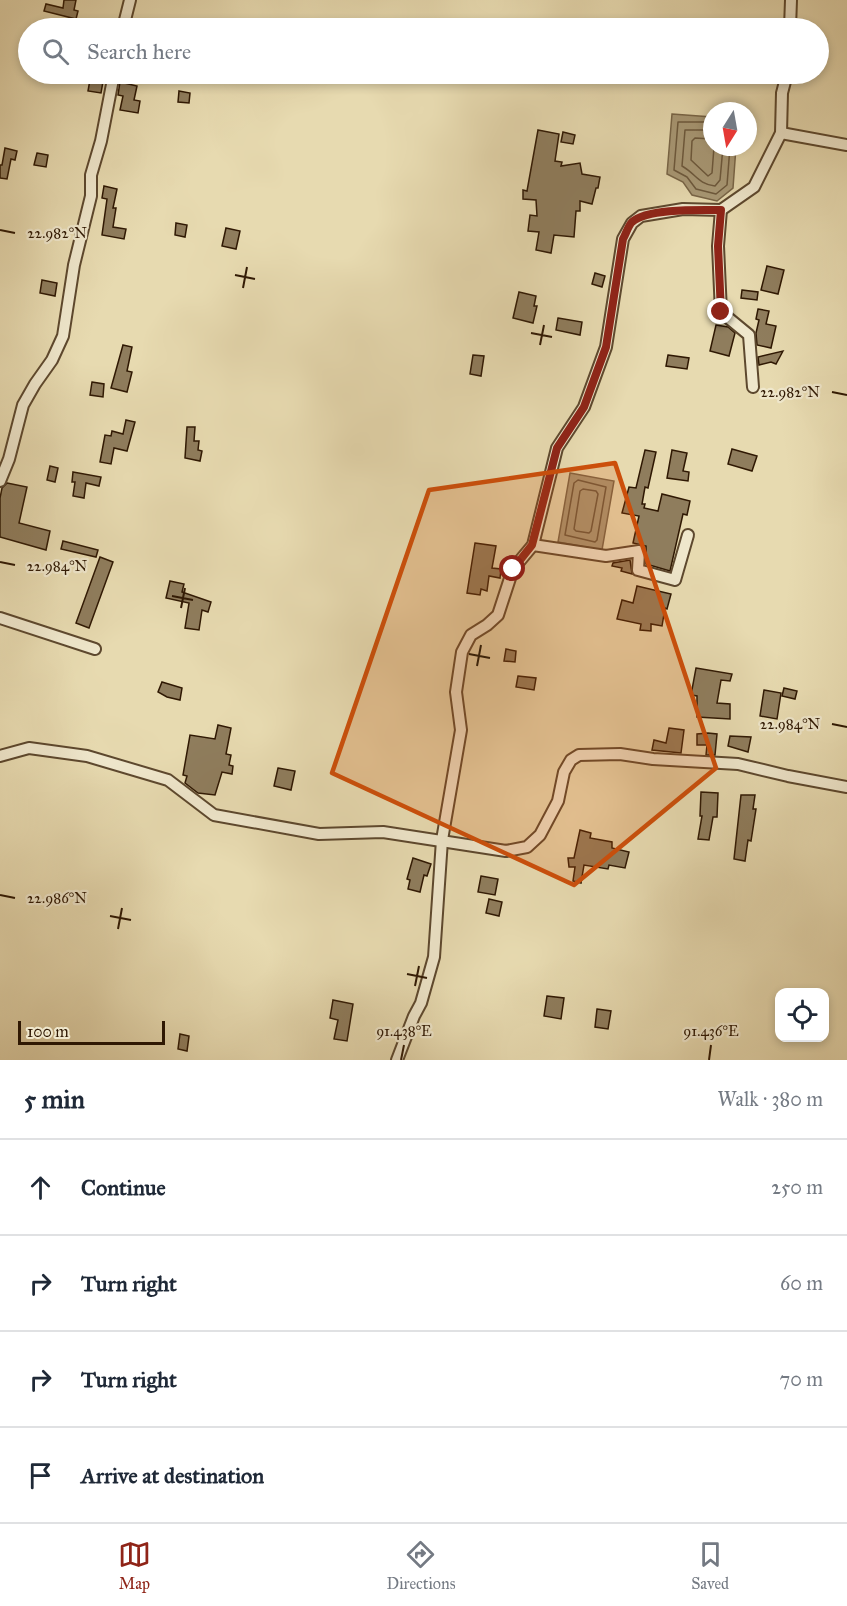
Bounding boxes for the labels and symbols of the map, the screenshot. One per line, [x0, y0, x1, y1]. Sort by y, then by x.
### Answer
north arrow [703, 102, 757, 156]
text: 22.982°N [27, 224, 87, 242]
route end [707, 298, 733, 324]
text: 22.982°N [760, 383, 820, 401]
route start [499, 555, 525, 581]
text: 22.984°N [27, 557, 88, 575]
text: 22.984°N [760, 715, 821, 733]
text: 22.986°N [27, 889, 87, 907]
scale bar [18, 1018, 165, 1046]
text: 91.438°E [376, 1022, 432, 1040]
text: 91.436°E [683, 1022, 739, 1040]

